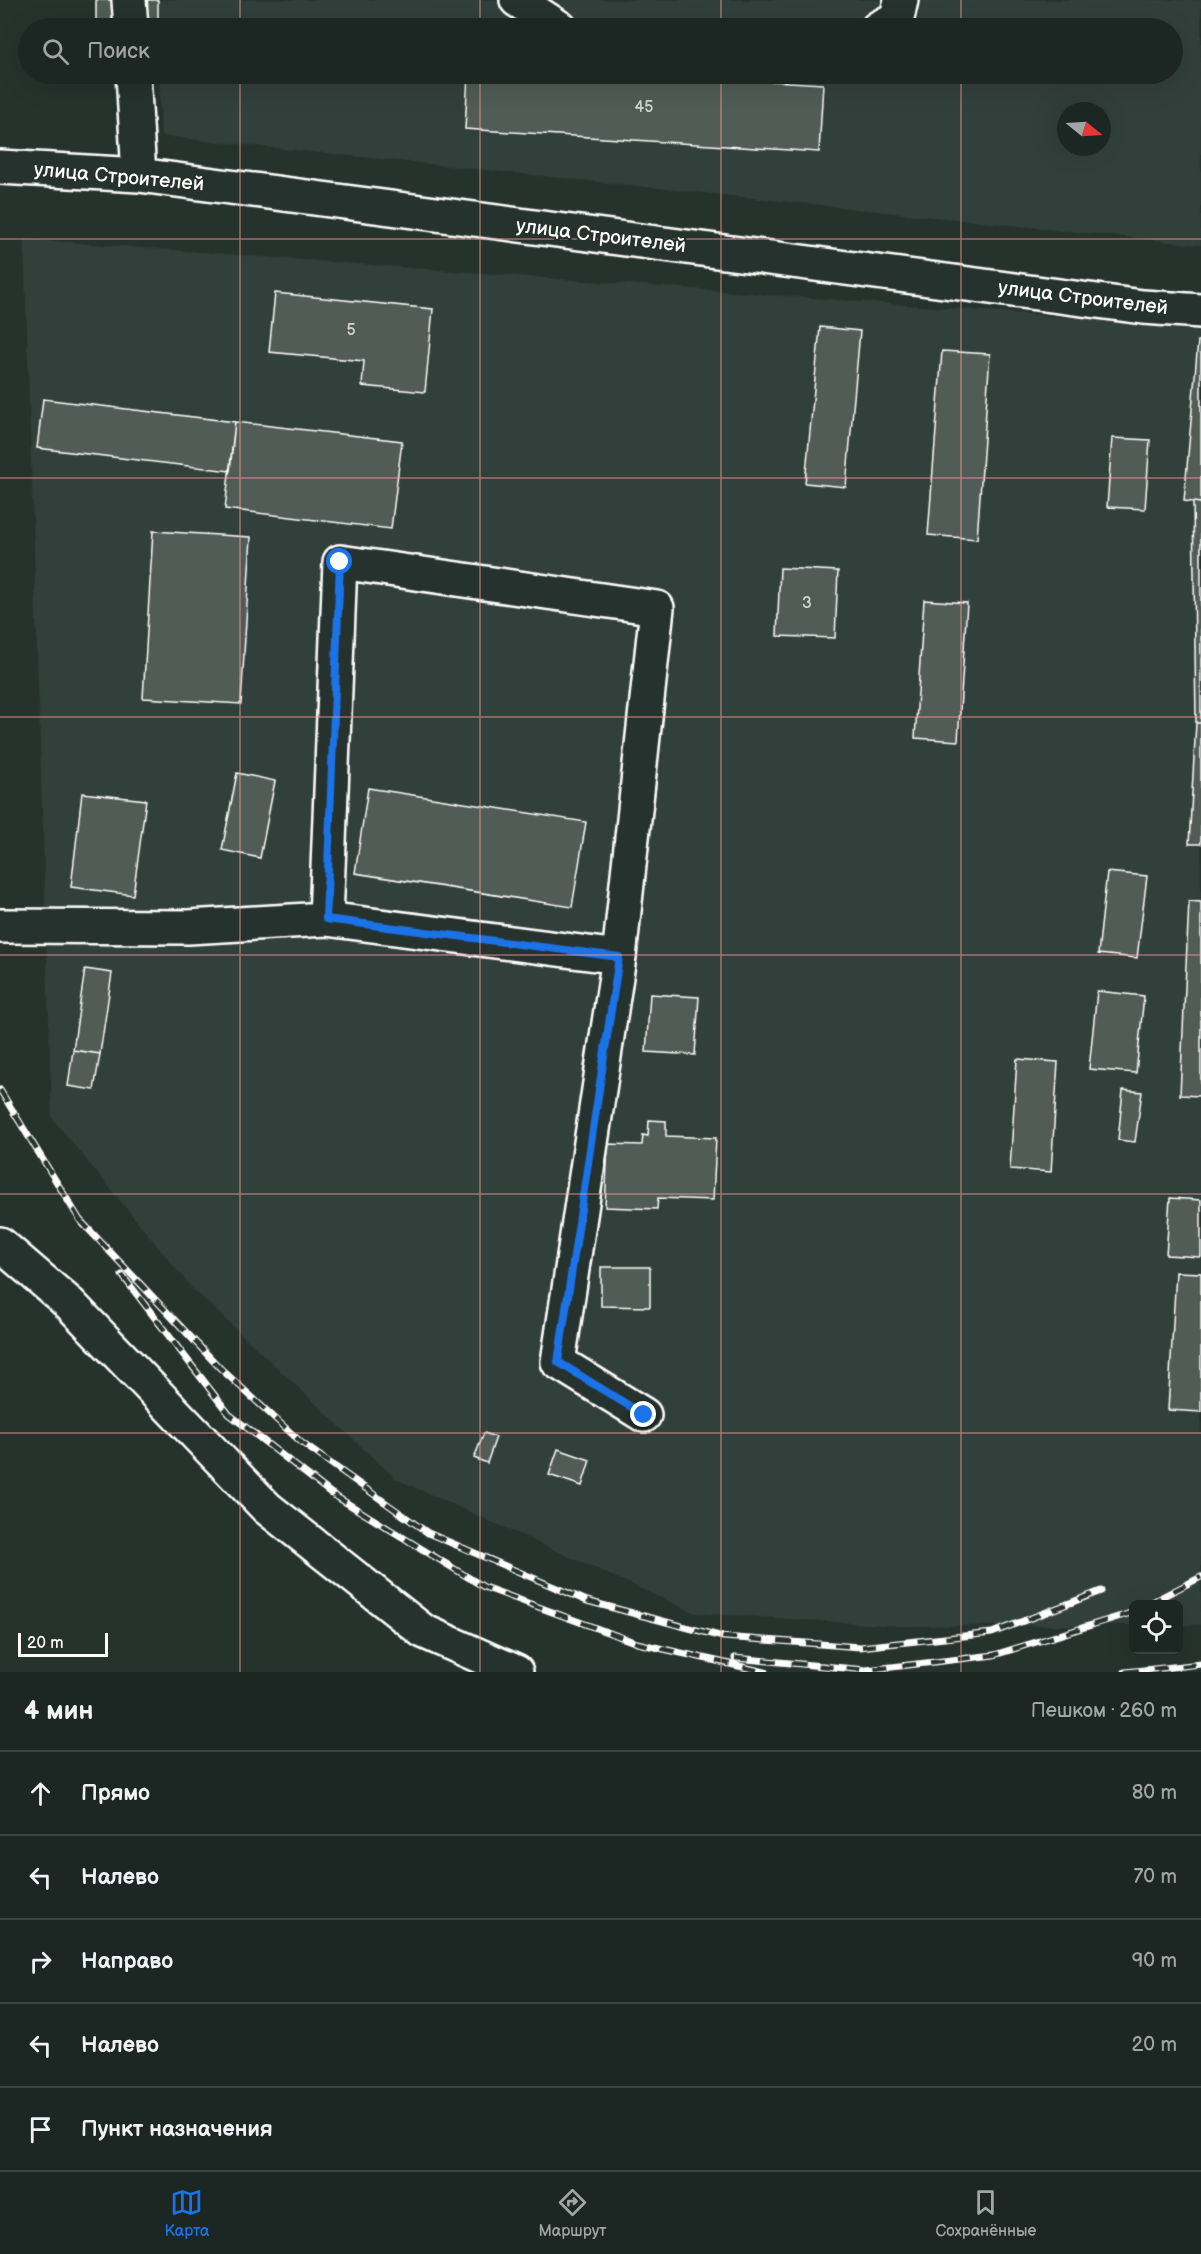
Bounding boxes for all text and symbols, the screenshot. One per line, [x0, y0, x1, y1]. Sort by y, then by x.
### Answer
search box [18, 18, 1183, 84]
icon: search [39, 35, 72, 68]
text: Поиск [87, 38, 150, 65]
house number: 45 [635, 98, 653, 117]
north arrow [1057, 102, 1111, 156]
street label: улица Строителей [33, 158, 205, 196]
street label: улица Строителей [515, 214, 687, 258]
street label: улица Строителей [997, 276, 1169, 320]
house number: 5 [346, 321, 356, 340]
route start [326, 548, 352, 574]
house number: 3 [802, 594, 812, 613]
route end [630, 1401, 656, 1427]
map controls [1129, 1600, 1183, 1654]
button: locate [1129, 1600, 1183, 1654]
scale bar [18, 1630, 108, 1658]
text: 20 m [27, 1634, 63, 1653]
text: 4 мин [24, 1696, 93, 1727]
text: Пешком · 260 m [1031, 1699, 1177, 1723]
icon: ahead [24, 1777, 57, 1810]
text: Прямо [81, 1780, 150, 1807]
text: 80 m [1132, 1781, 1177, 1805]
icon: left [24, 1861, 57, 1894]
text: Налево [81, 1864, 159, 1891]
text: 70 m [1133, 1865, 1177, 1889]
icon: right [24, 1945, 57, 1978]
text: Направо [81, 1948, 173, 1975]
text: 90 m [1132, 1949, 1177, 1973]
icon: left [24, 2029, 57, 2062]
text: Налево [81, 2032, 159, 2059]
text: 20 m [1132, 2033, 1177, 2057]
icon: arrive [24, 2113, 57, 2146]
text: Пункт назначения [81, 2116, 273, 2143]
tab: Карта [164, 2186, 210, 2241]
tab: Маршрут [538, 2186, 606, 2241]
tab: Сохранённые [935, 2186, 1037, 2241]

